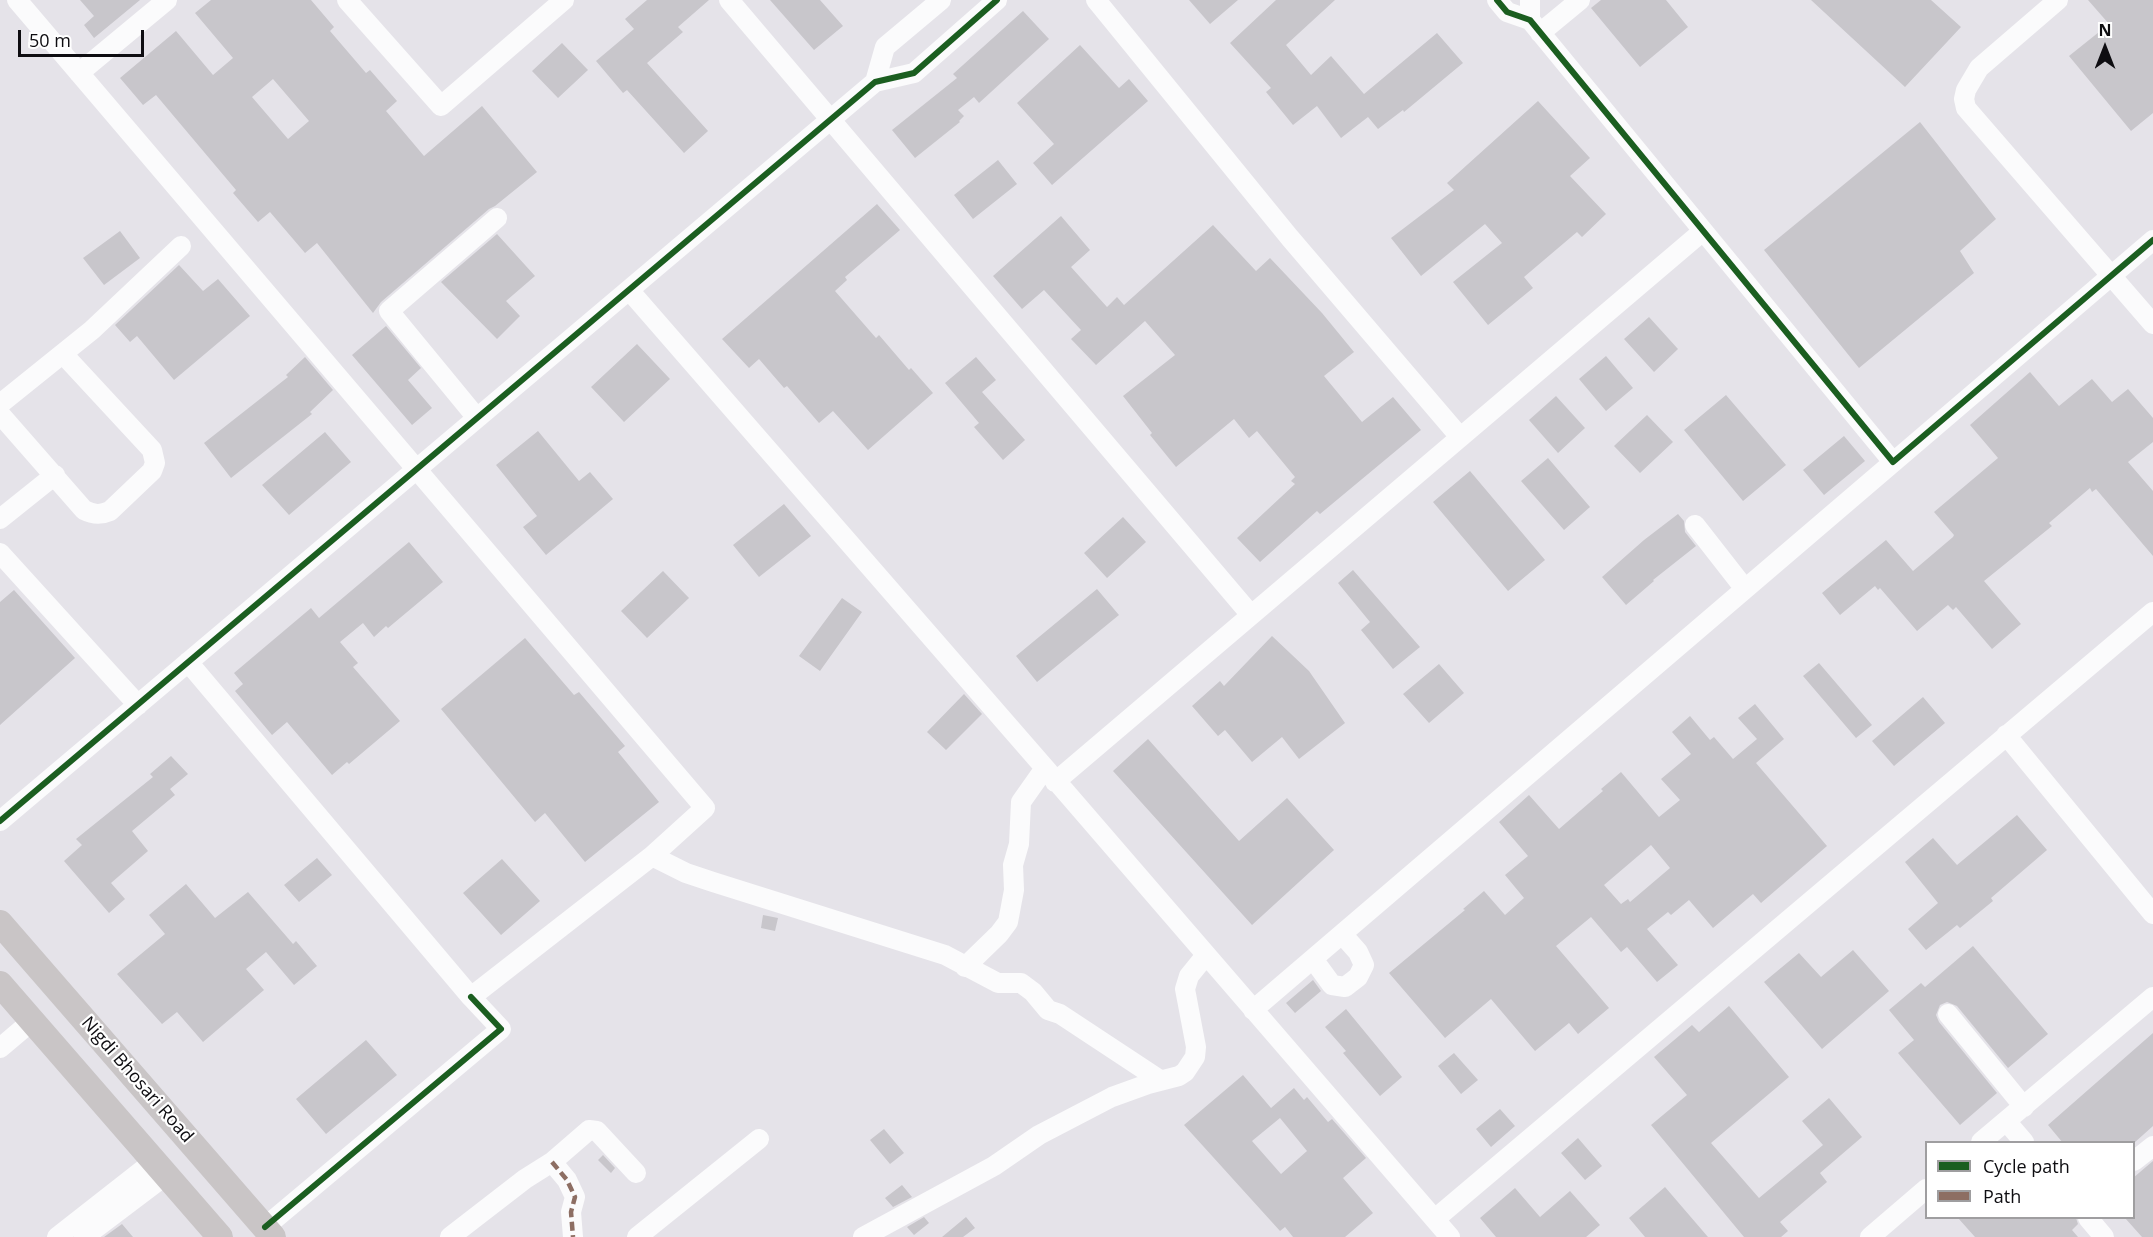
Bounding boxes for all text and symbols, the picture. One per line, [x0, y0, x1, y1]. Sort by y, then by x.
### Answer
scale bar [21, 18, 147, 56]
north arrow [2075, 18, 2135, 78]
text: N [2098, 19, 2112, 41]
text: 50 m [29, 28, 71, 52]
street label: Nigdi Bhosari Road [76, 1013, 198, 1147]
legend [1925, 1141, 2135, 1219]
text: Cycle path [1983, 1154, 2070, 1178]
text: Path [1983, 1184, 2021, 1208]

